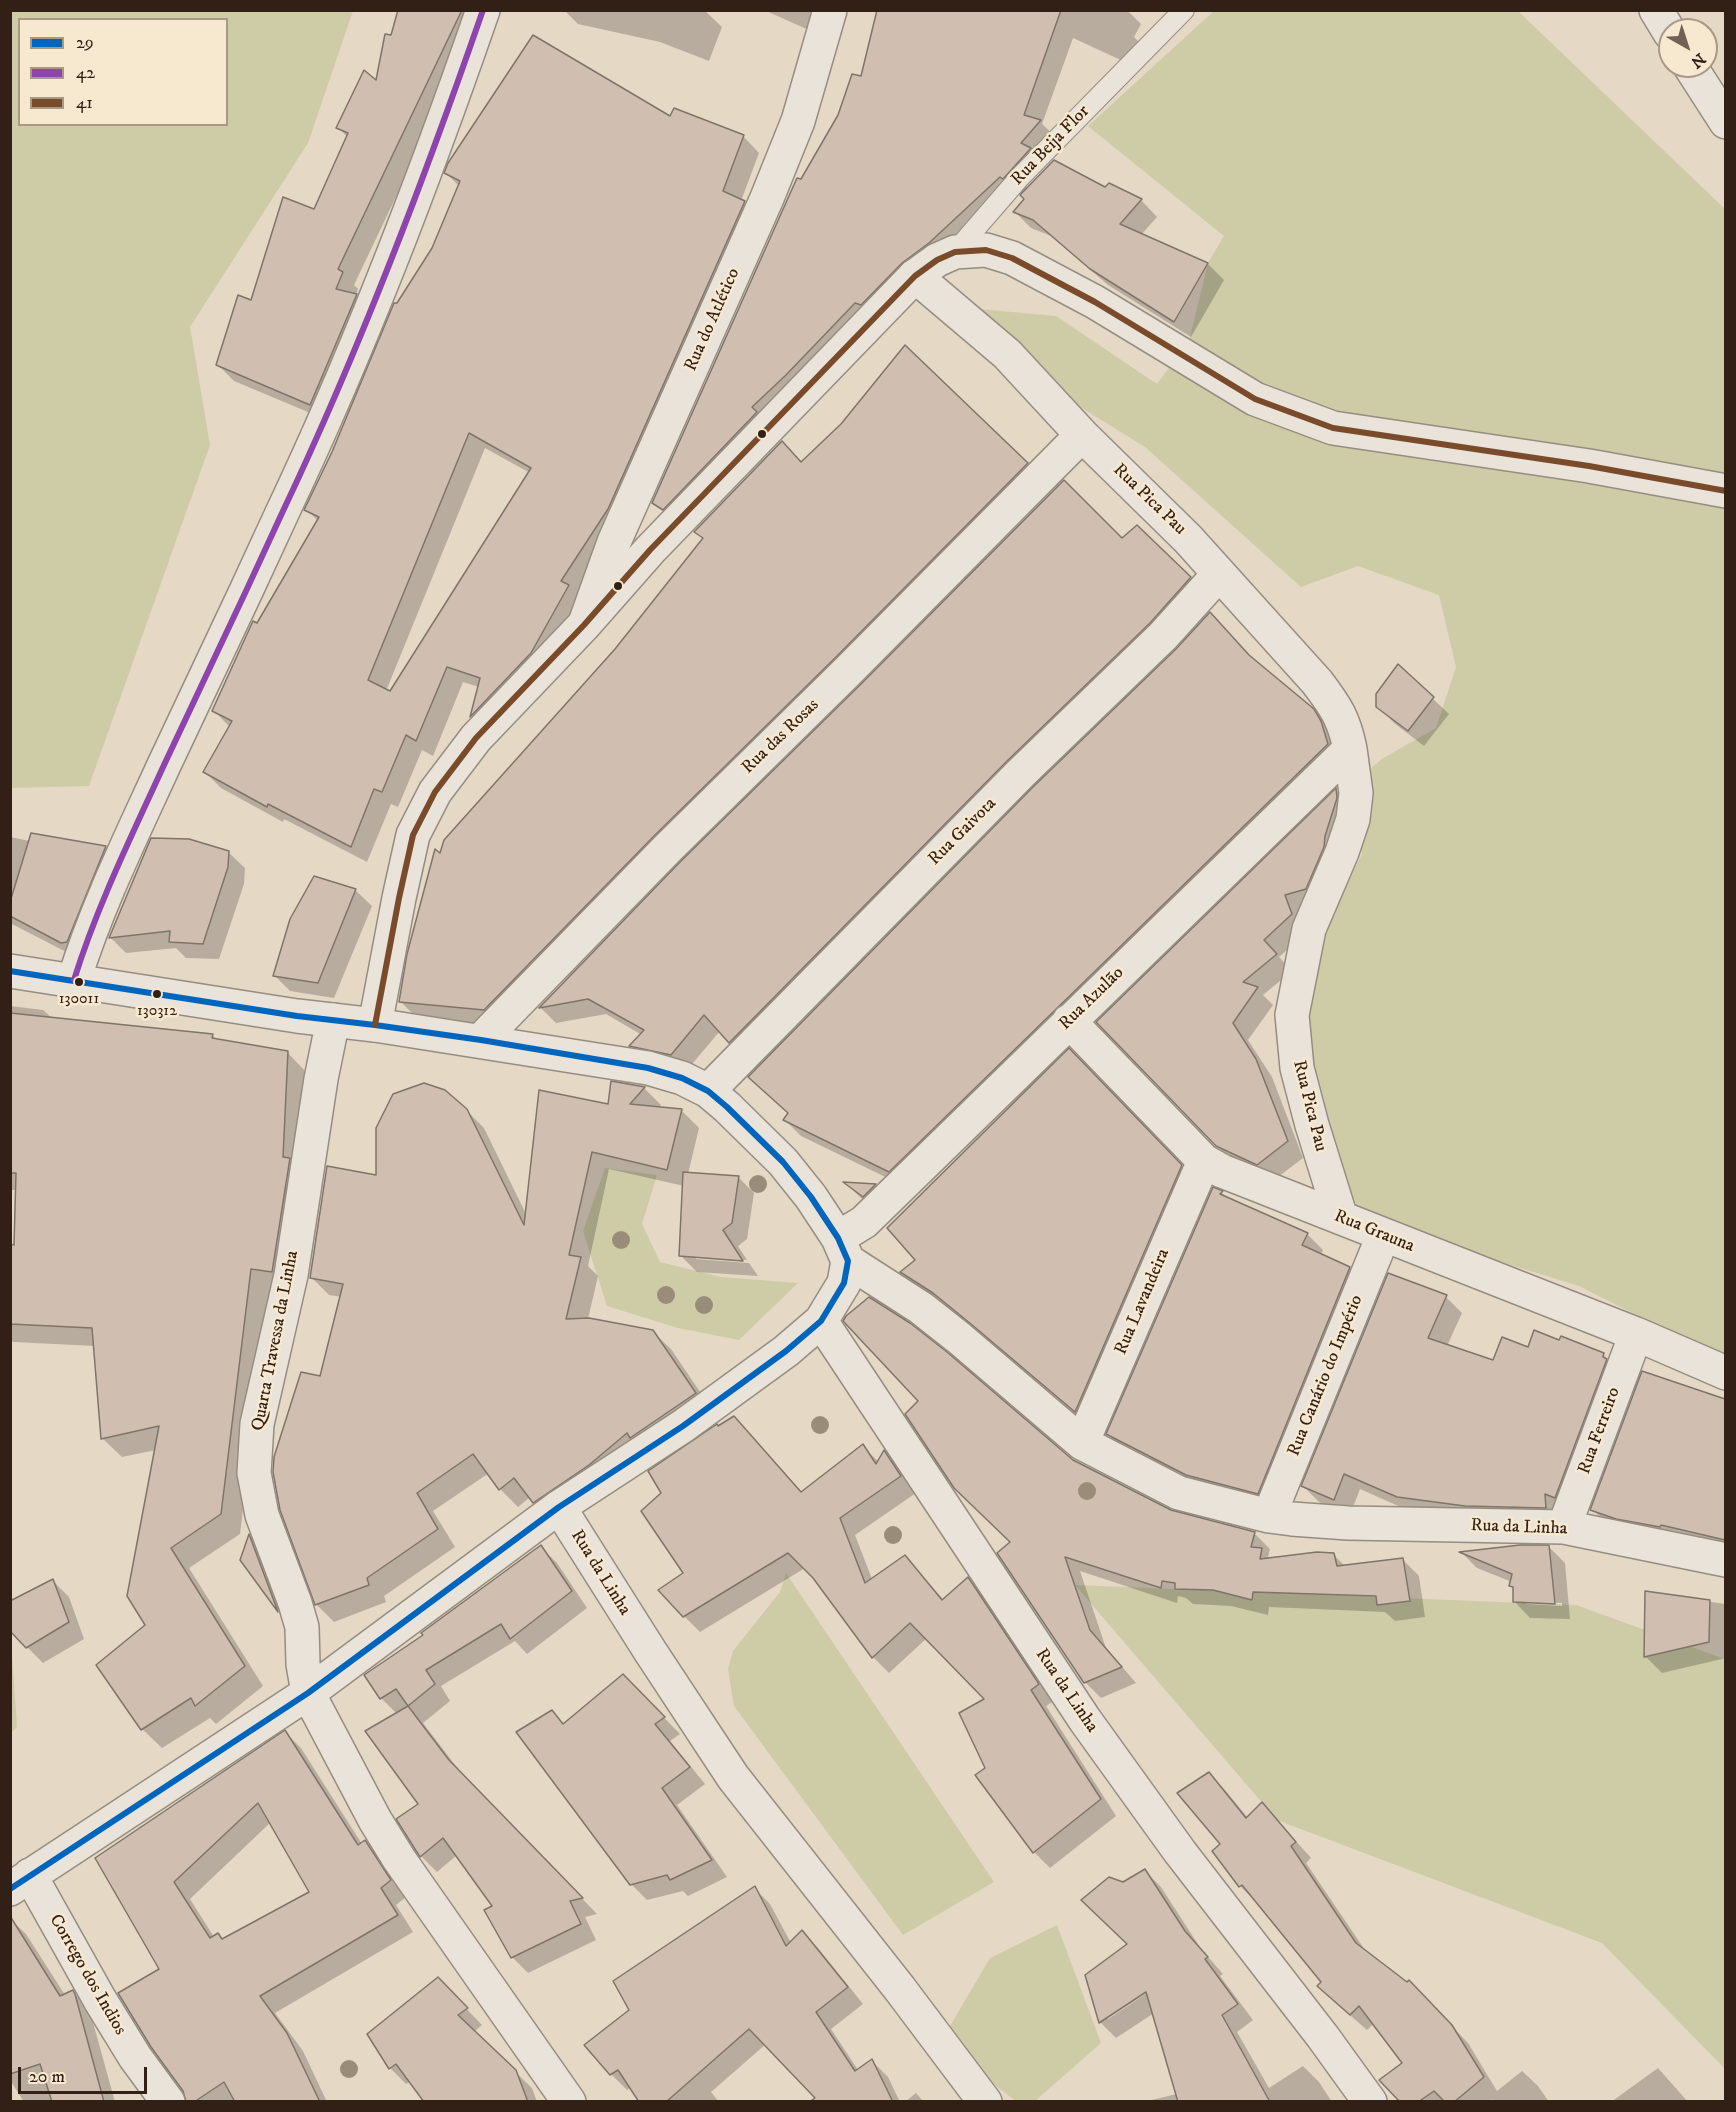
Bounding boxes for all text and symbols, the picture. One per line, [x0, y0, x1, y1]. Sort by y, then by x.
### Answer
legend [18, 18, 228, 126]
north arrow [1658, 18, 1718, 78]
text: 29 [76, 32, 94, 54]
text: N [1687, 49, 1709, 72]
text: 42 [76, 62, 95, 84]
text: 41 [76, 92, 93, 114]
street label: Rua Beija Flor [1007, 101, 1095, 191]
street label: Rua do Atlético [681, 265, 745, 375]
unlabelled marker [756, 428, 768, 440]
street label: Rua Pica Pau [1108, 460, 1190, 540]
unlabelled marker [612, 580, 624, 592]
street label: Rua das Rosas [738, 695, 824, 779]
street label: Rua Gaivota [925, 794, 1001, 870]
street label: Rua Azulão [1055, 963, 1129, 1035]
marker: 130011 [73, 976, 85, 988]
marker: 130312 [151, 988, 163, 1000]
place label: 130011 [59, 990, 99, 1010]
place label: 130312 [137, 1002, 177, 1022]
street label: Rua Pica Pau [1287, 1058, 1331, 1154]
street label: Rua Grauna [1331, 1206, 1417, 1258]
street label: Rua Lavandeira [1111, 1246, 1175, 1358]
street label: Quarta Travessa da Linha [248, 1249, 304, 1433]
street label: Rua Canário do Império [1284, 1292, 1368, 1460]
street label: Rua Ferreiro [1574, 1384, 1626, 1478]
street label: Rua da Linha [1470, 1516, 1568, 1540]
street label: Rua da Linha [565, 1526, 635, 1620]
street label: Rua da Linha [1030, 1645, 1102, 1737]
street label: Corrego dos Indios [44, 1911, 130, 2039]
scale bar [21, 2055, 150, 2093]
text: 20 m [29, 2066, 65, 2088]

